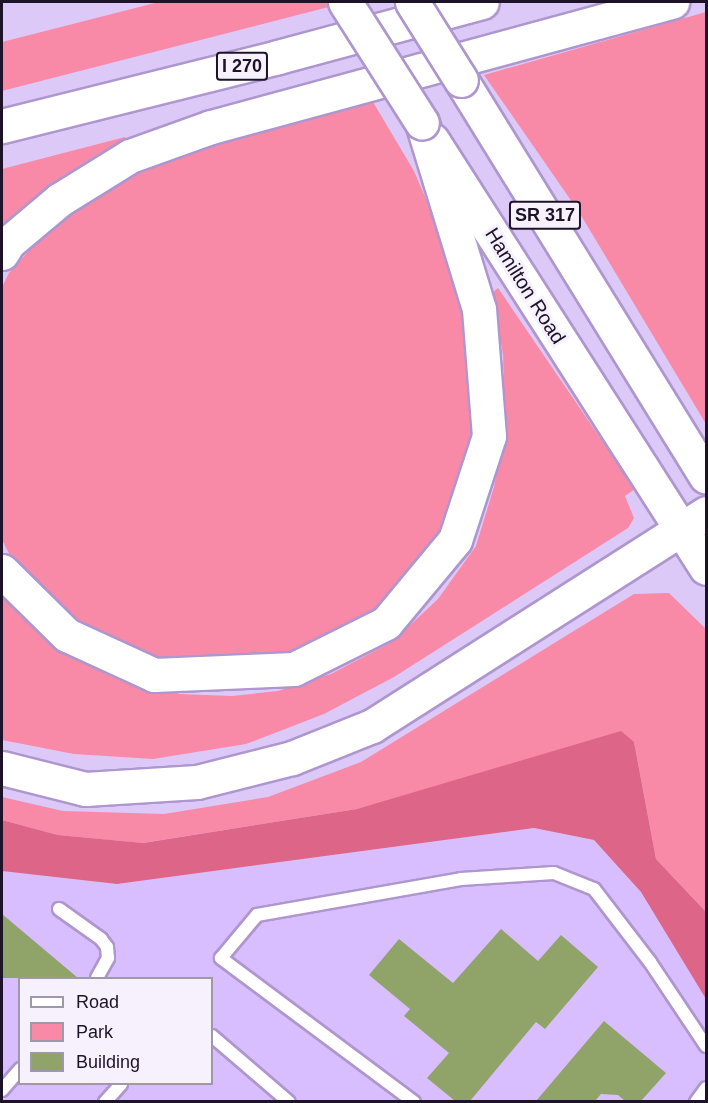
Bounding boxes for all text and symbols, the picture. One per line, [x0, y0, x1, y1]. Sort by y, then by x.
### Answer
road number: I 270 [215, 51, 269, 81]
road number: SR 317 [508, 200, 582, 230]
street label: Hamilton Road [480, 224, 570, 348]
legend [18, 977, 213, 1085]
text: Road [76, 992, 119, 1012]
text: Park [76, 1022, 113, 1042]
text: Building [76, 1052, 140, 1072]

